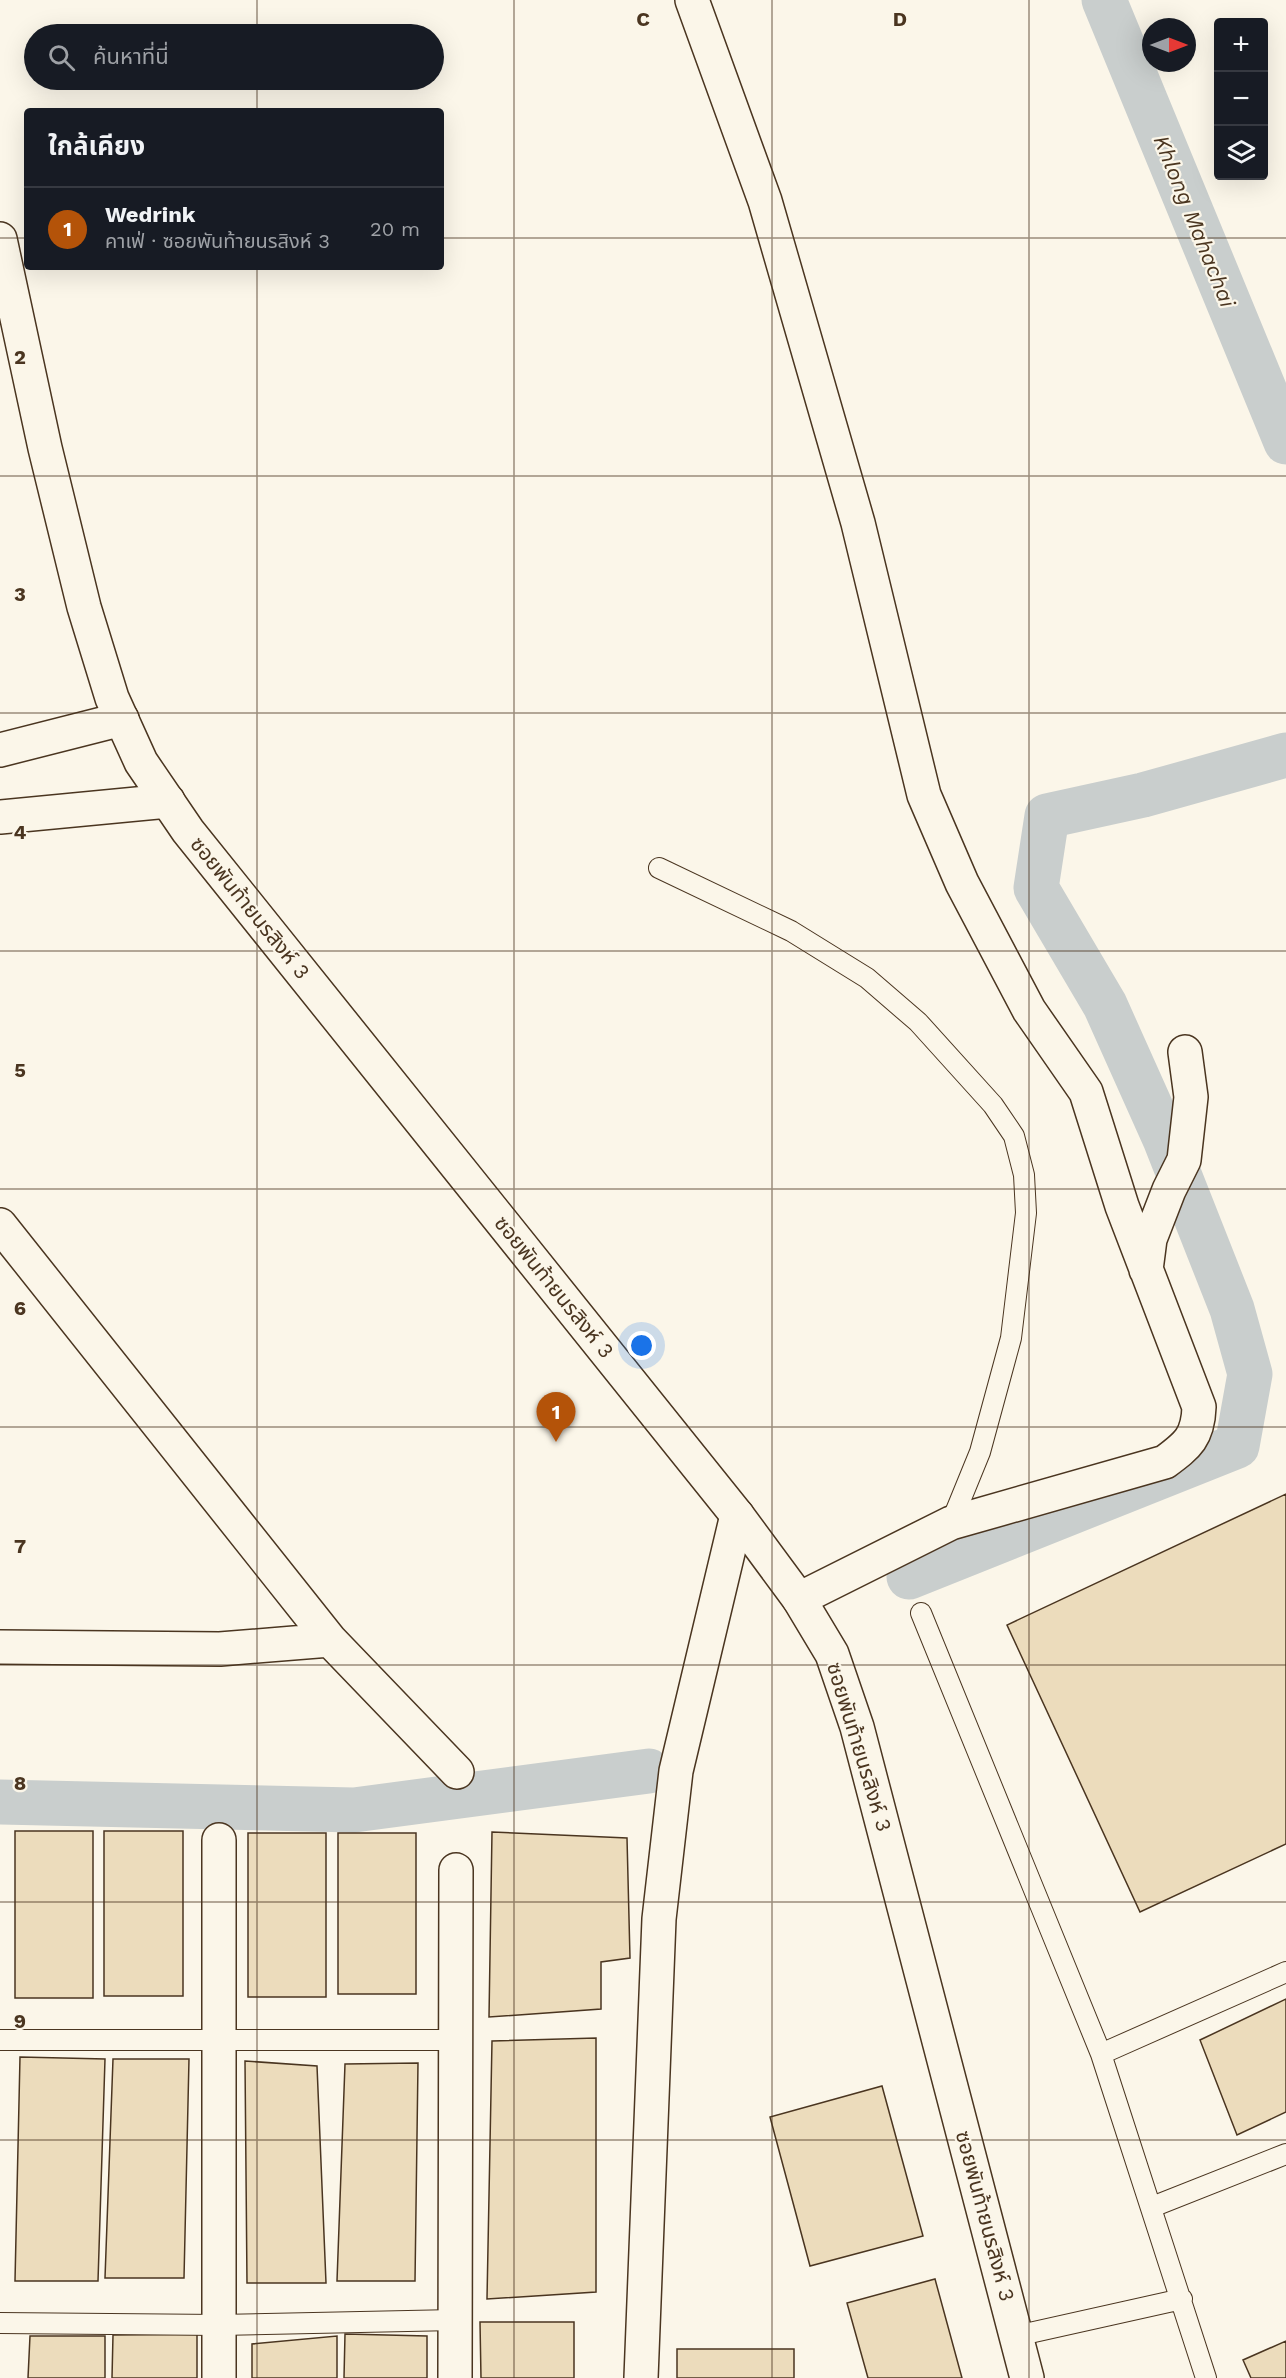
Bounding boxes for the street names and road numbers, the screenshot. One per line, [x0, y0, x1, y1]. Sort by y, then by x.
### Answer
street label: ซอยพันท้ายนรสิงห์ 3 [185, 832, 315, 984]
street label: ซอยพันท้ายนรสิงห์ 3 [489, 1211, 619, 1363]
street label: ซอยพันท้ายนรสิงห์ 3 [822, 1659, 897, 1834]
street label: ซอยพันท้ายนรสิงห์ 3 [951, 2128, 1020, 2304]

